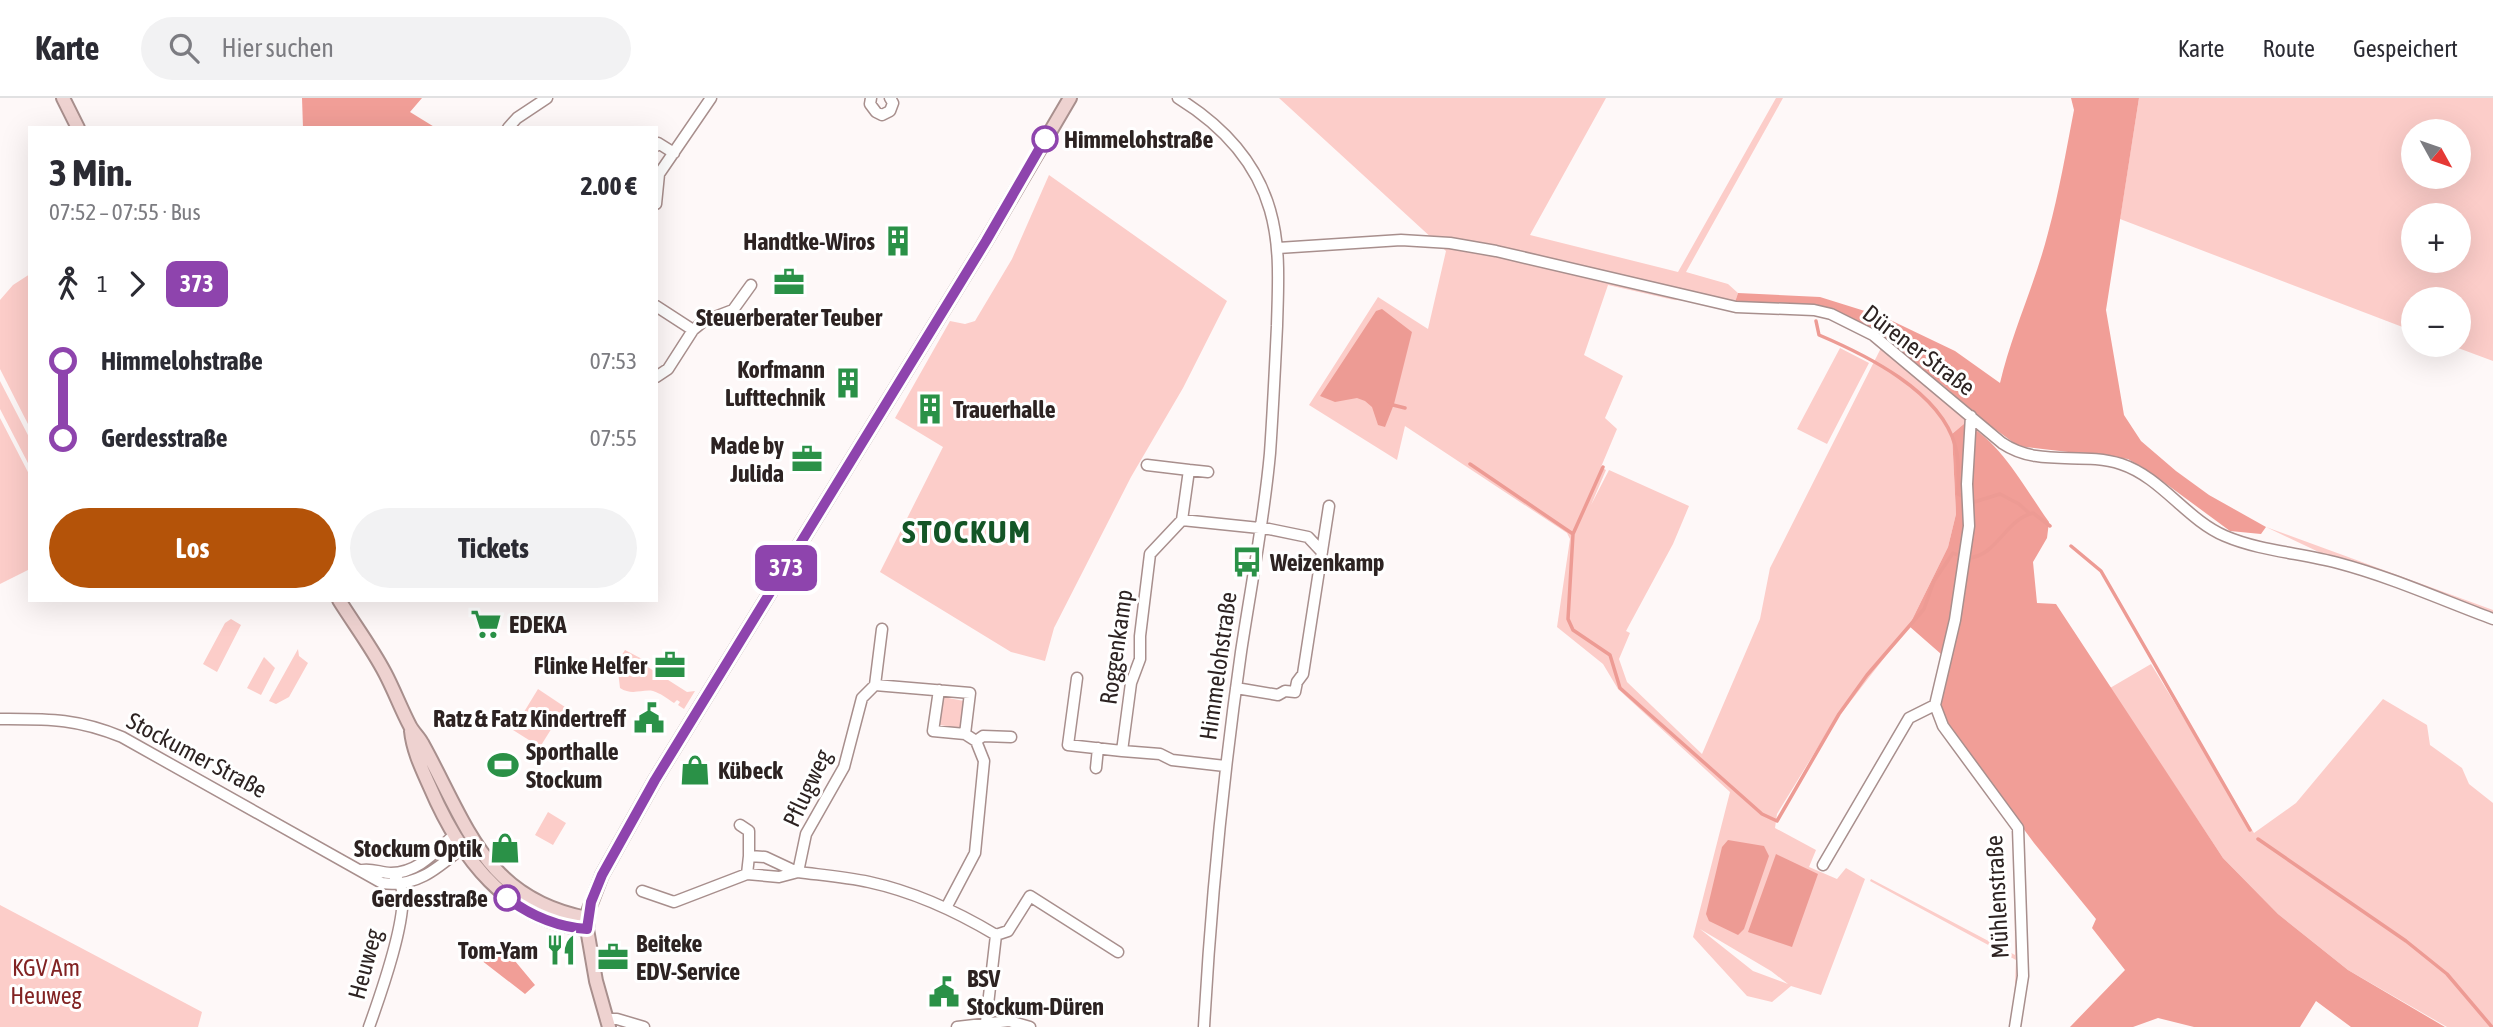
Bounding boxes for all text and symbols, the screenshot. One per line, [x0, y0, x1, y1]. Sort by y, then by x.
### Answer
search box [141, 17, 631, 80]
text: Karte [35, 29, 99, 67]
icon: search [165, 29, 203, 67]
text: Hier suchen [221, 33, 334, 63]
text: Karte [2178, 35, 2224, 62]
text: Route [2262, 35, 2315, 62]
text: Gespeichert [2353, 35, 2458, 62]
north arrow [2401, 119, 2471, 189]
map controls [2401, 119, 2471, 357]
marker: Himmelohstraße [1032, 126, 1058, 152]
place label: Himmelohstraße [1064, 126, 1213, 153]
text: 3 Min. [49, 151, 131, 194]
text: 2.00 € [580, 171, 637, 201]
text: 07:52 – 07:55 · Bus [49, 199, 201, 225]
button: + [2401, 203, 2471, 273]
building icon: Handtke-Wiros [881, 224, 915, 258]
place label: Handtke-Wiros [743, 228, 876, 255]
icon: walk [49, 265, 87, 303]
icon: forward [118, 265, 156, 303]
office icon: Steuerberater Teuber [772, 265, 806, 299]
text: 373 [180, 270, 214, 297]
text: 1 [97, 271, 108, 297]
button: − [2401, 287, 2471, 357]
street label: Dürener Straße [1858, 299, 1980, 401]
place label: Steuerberater Teuber [696, 304, 883, 331]
text: Himmelohstraße [101, 346, 263, 376]
text: 07:53 [590, 348, 637, 374]
place label: Korfmann Lufttechnik [725, 356, 825, 411]
building icon: Korfmann Lufttechnik [831, 366, 865, 400]
building icon: Trauerhalle [913, 392, 947, 426]
place label: Trauerhalle [953, 396, 1056, 423]
text: Gerdesstraße [101, 423, 228, 453]
text: 07:55 [590, 425, 637, 451]
place label: Made by Julida [710, 432, 784, 487]
office icon: Made by Julida [790, 442, 824, 476]
button: Los [49, 508, 336, 588]
button: Tickets [350, 508, 637, 588]
district label: STOCKUM [902, 513, 1032, 550]
line badge: 373 [746, 545, 826, 591]
bus stop icon: Weizenkamp [1230, 545, 1264, 579]
place label: Weizenkamp [1269, 549, 1384, 576]
text: 373 [769, 554, 803, 581]
street label: Roggenkamp [1095, 588, 1137, 706]
street label: Himmelohstraße [1194, 590, 1242, 742]
supermarket icon: EDEKA [469, 607, 503, 641]
place label: EDEKA [509, 611, 567, 638]
office icon: Flinke Helfer [653, 648, 687, 682]
place label: Flinke Helfer [534, 652, 648, 679]
public building icon: Ratz & Fatz Kindertreff [632, 701, 666, 735]
place label: Ratz & Fatz Kindertreff [433, 705, 627, 732]
street label: Stockumer Straße [122, 707, 272, 803]
place label: Sporthalle Stockum [526, 738, 619, 793]
street label: Pflugweg [777, 745, 837, 831]
sports icon: Sporthalle Stockum [486, 748, 520, 782]
shop icon: Kübeck [678, 753, 712, 787]
place label: Kübeck [718, 757, 783, 784]
shop icon: Stockum Optik [488, 831, 522, 865]
place label: Stockum Optik [354, 835, 482, 862]
street label: Mühlenstraße [1980, 835, 2014, 959]
place label: Gerdesstraße [371, 885, 488, 912]
marker: Gerdesstraße [494, 885, 520, 911]
street label: Heuweg [343, 925, 387, 1002]
place label: Beiteke EDV-Service [636, 930, 740, 985]
restaurant icon: Tom-Yam [544, 933, 578, 967]
place label: Tom-Yam [458, 937, 538, 964]
office icon: Beiteke EDV-Service [596, 940, 630, 974]
park label: KGV Am Heuweg [10, 954, 83, 1009]
place label: BSV Stockum-Düren [967, 965, 1104, 1020]
public building icon: BSV Stockum-Düren [927, 975, 961, 1009]

